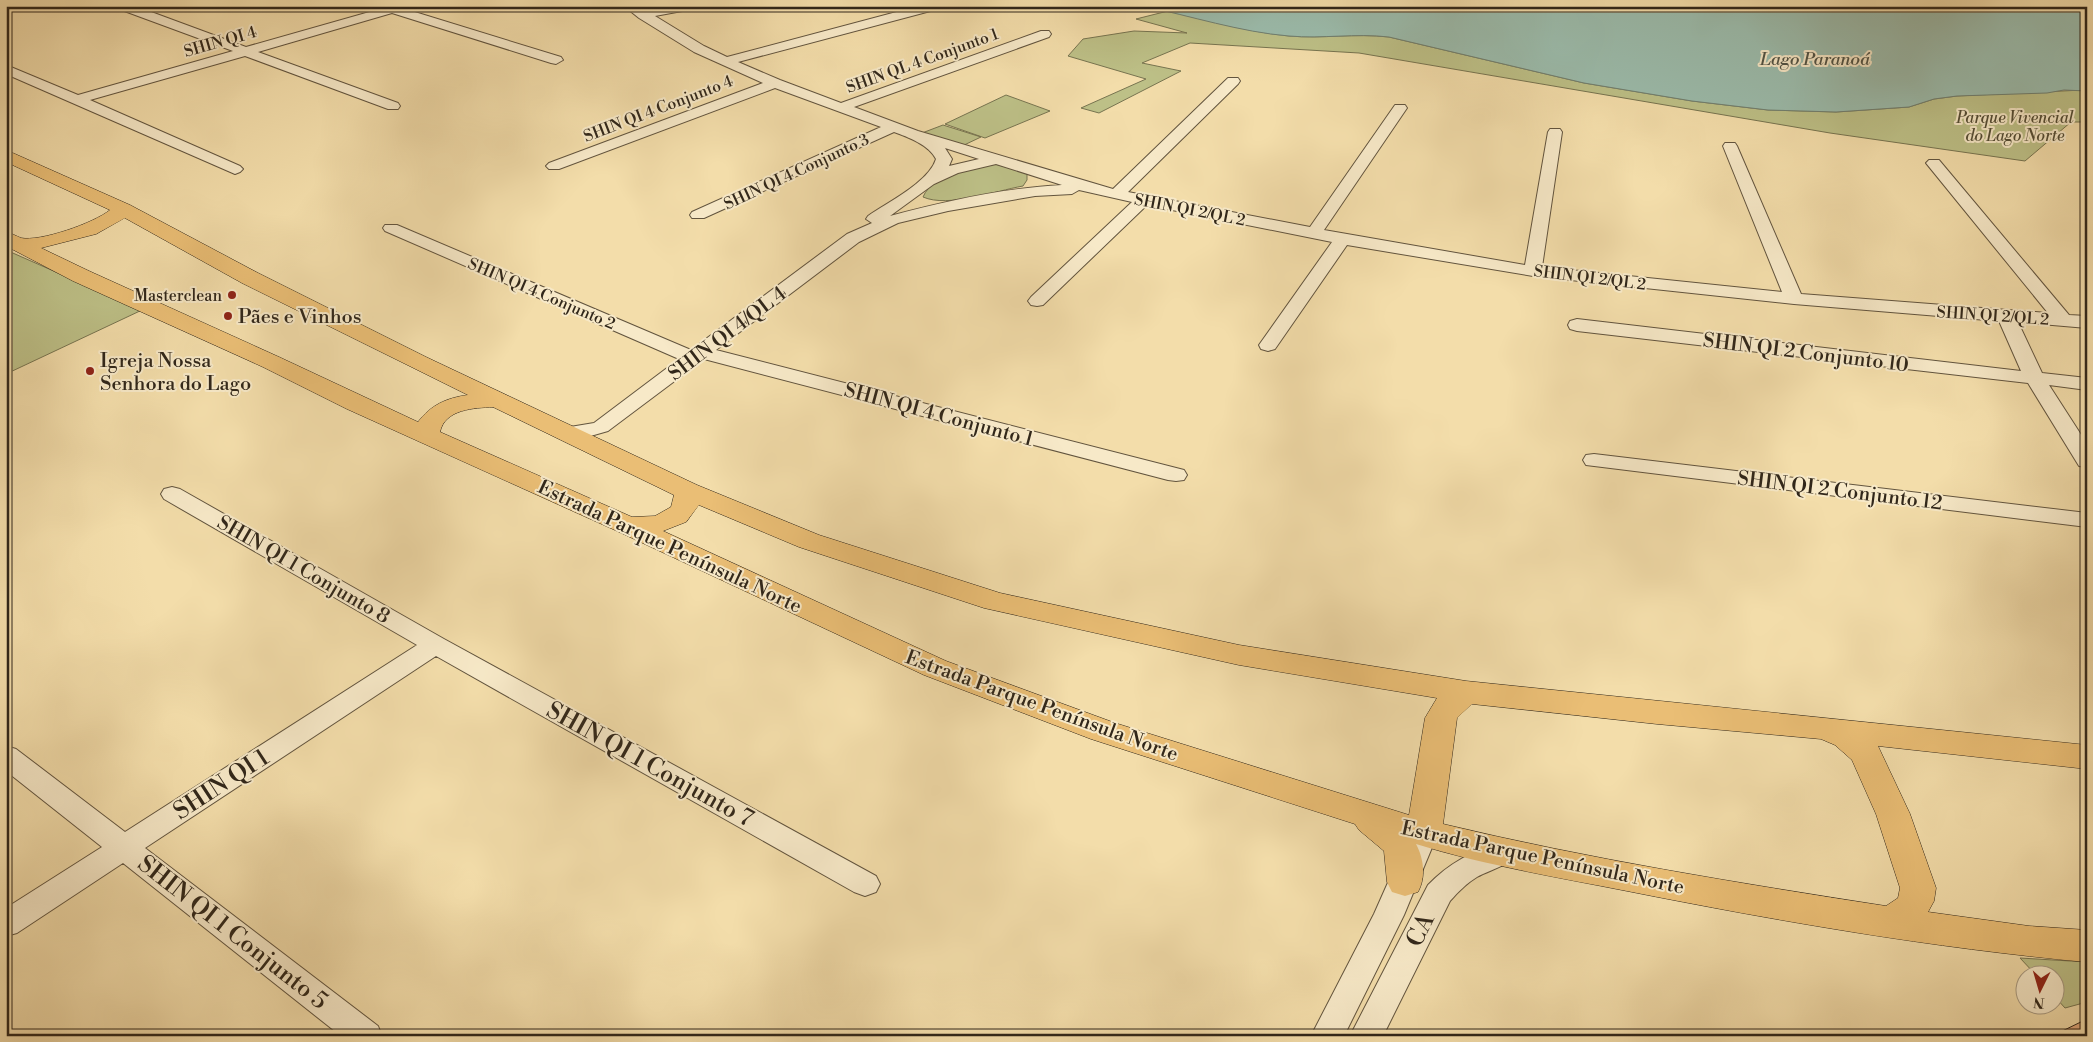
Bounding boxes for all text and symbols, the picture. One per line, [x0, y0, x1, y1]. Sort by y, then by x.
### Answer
street label: SHIN QI 4 [182, 22, 259, 62]
street label: SHIN QL 4 Conjunto 1 [843, 24, 1001, 98]
water label: Lago Paranoá [1759, 48, 1871, 71]
street label: SHIN QI 4 Conjunto 4 [581, 71, 736, 147]
park label: Parque Vivencial do Lago Norte [1955, 108, 2075, 146]
street label: SHIN QI 4 Conjunto 3 [721, 129, 872, 214]
street label: SHIN QI 2/QL 2 [1133, 189, 1247, 231]
street label: SHIN QI 4 Conjunto 2 [465, 254, 618, 334]
street label: SHIN QI 2/QL 2 [1533, 261, 1647, 295]
street label: SHIN QI 4/QL 4 [664, 281, 792, 387]
place label: Masterclean [134, 286, 222, 306]
marker: Masterclean [226, 289, 238, 301]
street label: SHIN QI 2/QL 2 [1936, 302, 2050, 330]
place label: Pães e Vinhos [238, 305, 362, 330]
marker: Pães e Vinhos [222, 310, 234, 322]
street label: SHIN QI 2 Conjunto 10 [1701, 328, 1910, 379]
place label: Igreja Nossa Senhora do Lago [100, 349, 251, 397]
marker: Igreja Nossa Senhora do Lago [84, 365, 96, 377]
street label: SHIN QI 4 Conjunto 1 [841, 378, 1036, 453]
street label: SHIN QI 2 Conjunto 12 [1736, 467, 1944, 516]
street label: Estrada Parque Península Norte [533, 475, 805, 620]
street label: SHIN QI 1 Conjunto 8 [212, 511, 394, 630]
street label: Estrada Parque Península Norte [902, 645, 1181, 768]
street label: SHIN QI 1 Conjunto 7 [541, 696, 758, 834]
street label: SHIN QI 1 [168, 742, 276, 827]
street label: Estrada Parque Península Norte [1399, 816, 1686, 901]
street label: SHIN QI 1 Conjunto 5 [131, 849, 333, 1016]
street label: CA [1400, 908, 1442, 952]
north arrow [2016, 964, 2066, 1014]
text: N [2033, 993, 2045, 1011]

